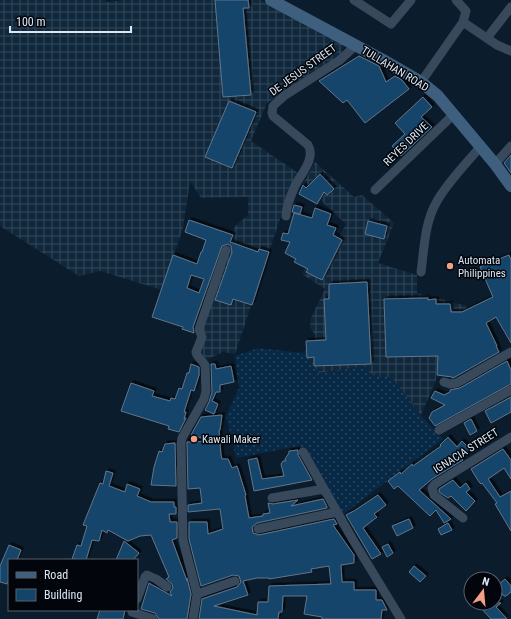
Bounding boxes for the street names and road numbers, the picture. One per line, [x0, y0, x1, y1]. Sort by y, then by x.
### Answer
street label: DE JESUS STREET [267, 41, 339, 99]
street label: TULLAHAN ROAD [359, 44, 431, 94]
street label: REYES DRIVE [381, 119, 431, 169]
street label: IGNACIA STREET [431, 426, 501, 476]

